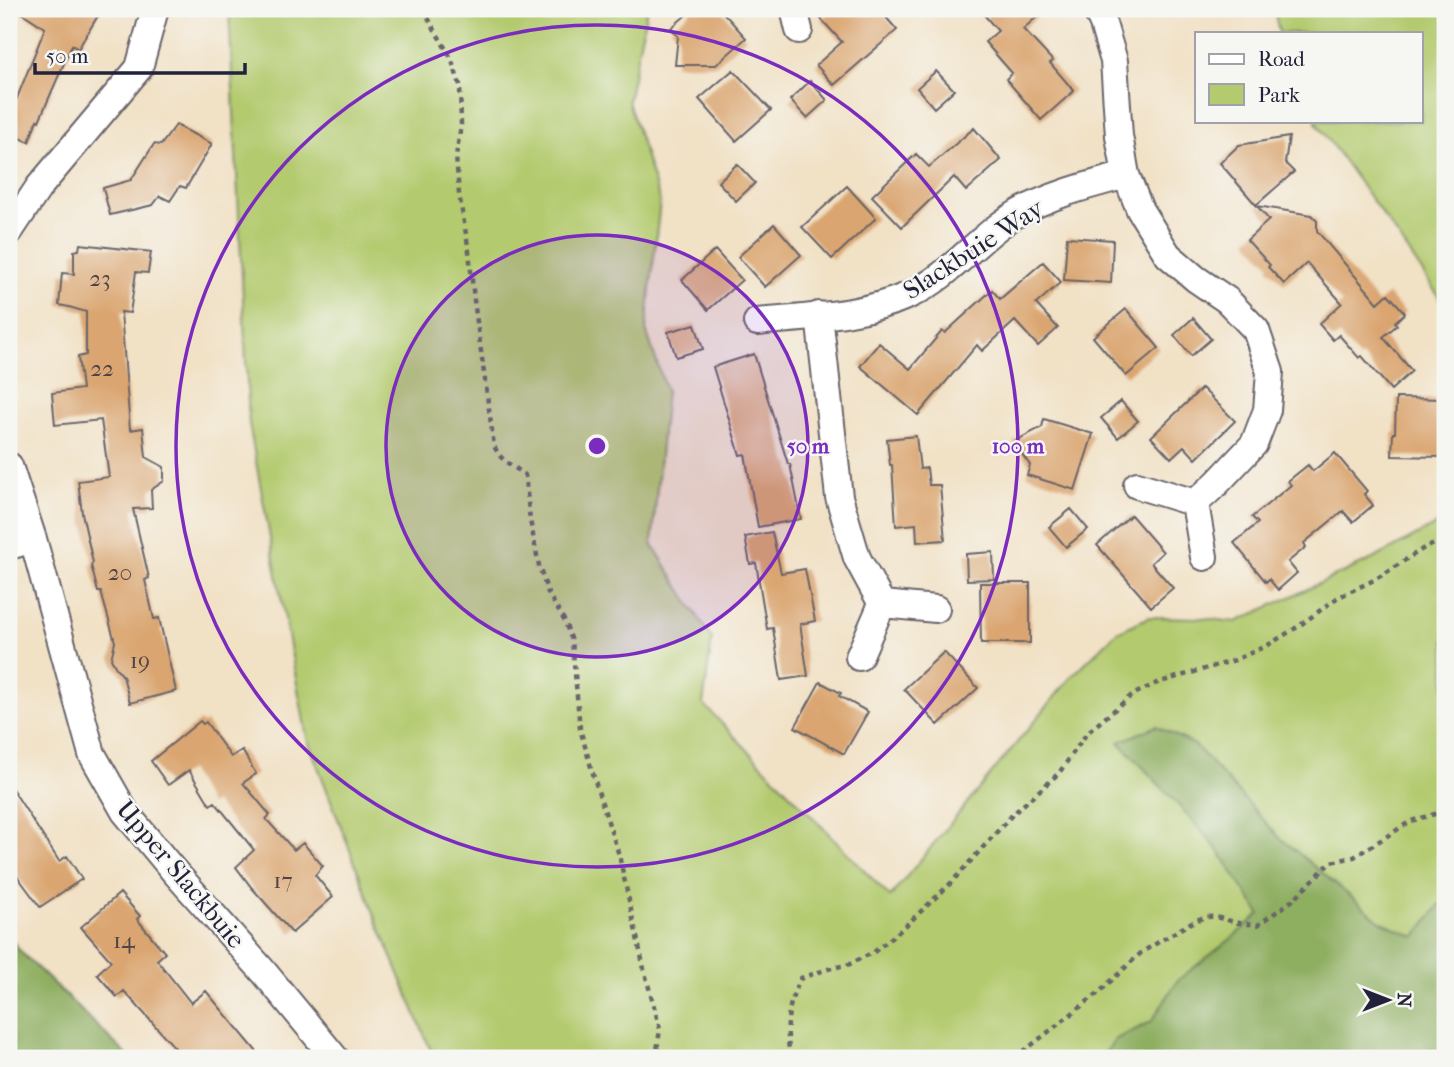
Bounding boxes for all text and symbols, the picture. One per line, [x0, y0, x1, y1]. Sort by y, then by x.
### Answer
scale bar [35, 32, 245, 76]
legend [1195, 32, 1422, 122]
text: 50 m [46, 44, 89, 68]
text: Road [1258, 47, 1305, 71]
text: Park [1258, 83, 1300, 107]
street label: Slackbuie Way [897, 192, 1050, 306]
house number: 23 [89, 265, 111, 292]
house number: 22 [90, 355, 114, 382]
centre of rings [585, 434, 609, 458]
text: 50 m [787, 434, 830, 458]
text: 100 m [992, 434, 1045, 458]
house number: 20 [108, 559, 132, 586]
house number: 19 [130, 647, 150, 674]
street label: Upper Slackbuie [110, 794, 252, 955]
house number: 17 [273, 867, 293, 894]
house number: 14 [113, 927, 136, 954]
north arrow [1352, 965, 1422, 1036]
text: N [1393, 993, 1415, 1008]

